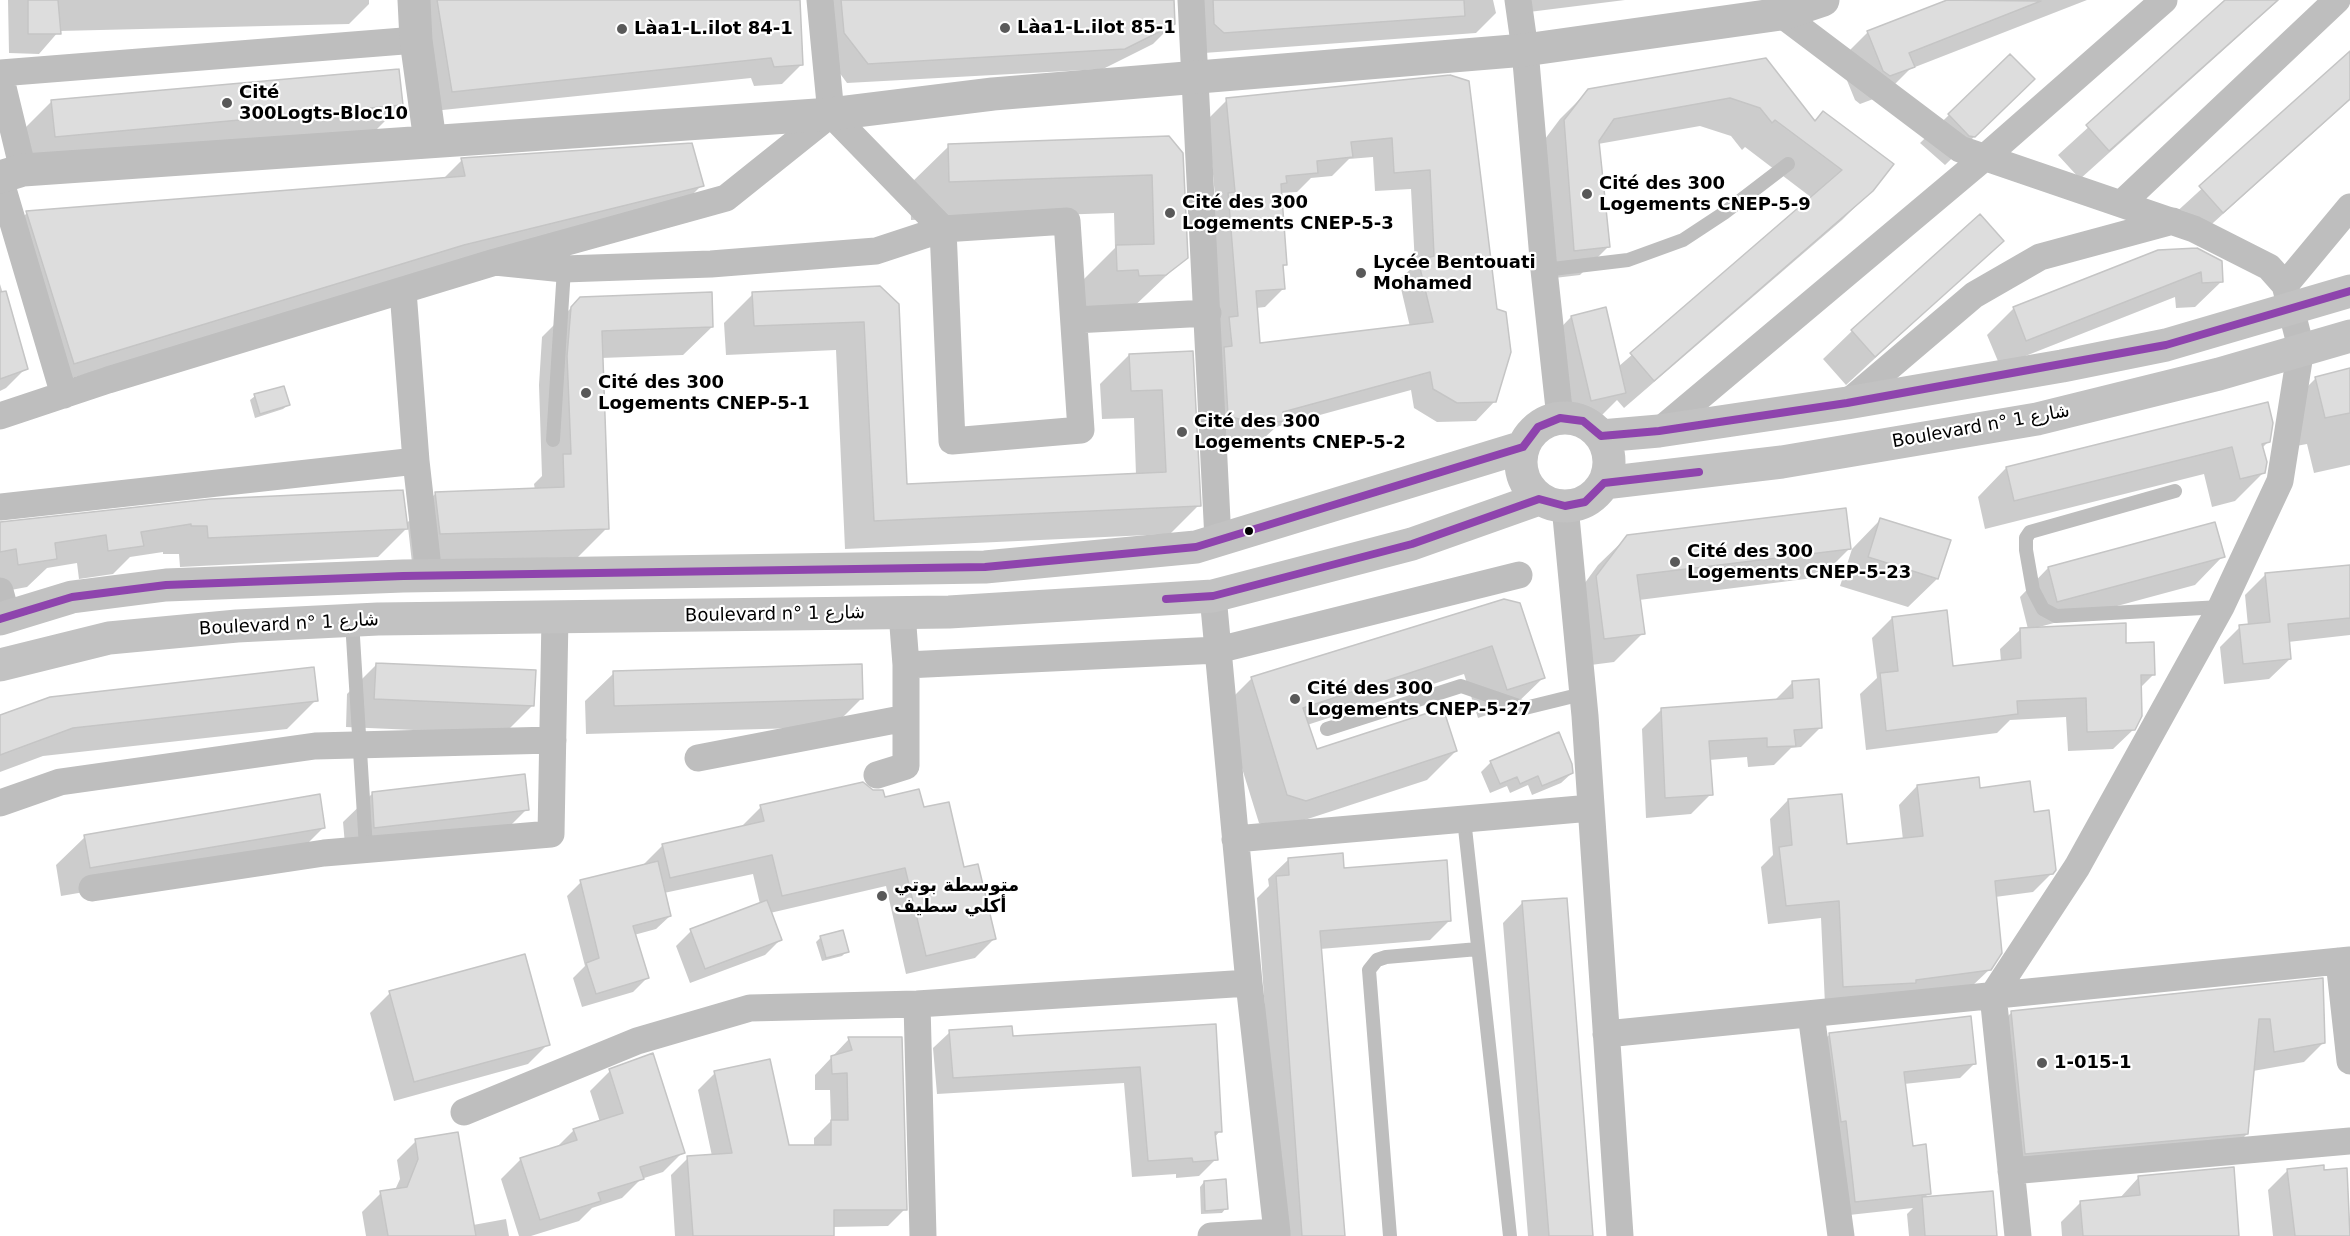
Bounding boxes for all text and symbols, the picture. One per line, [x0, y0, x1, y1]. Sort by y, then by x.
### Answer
place label: Làa1-L.ilot 85-1 [1017, 17, 1176, 39]
place label: Làa1-L.ilot 84-1 [634, 18, 793, 40]
marker: Làa1-L.ilot 85-1 [998, 21, 1012, 35]
marker: Làa1-L.ilot 84-1 [615, 22, 629, 36]
place label: Cité 300Logts-Bloc10 [239, 82, 408, 124]
marker: Cité 300Logts-Bloc10 [220, 96, 234, 110]
place label: Cité des 300 Logements CNEP-5-9 [1599, 173, 1811, 216]
marker: Cité des 300 Logements CNEP-5-9 [1580, 187, 1594, 201]
place label: Cité des 300 Logements CNEP-5-3 [1182, 192, 1394, 234]
marker: Cité des 300 Logements CNEP-5-3 [1163, 206, 1177, 220]
place label: Lycée Bentouati Mohamed [1373, 252, 1536, 294]
marker: Lycée Bentouati Mohamed [1354, 266, 1368, 280]
place label: Cité des 300 Logements CNEP-5-1 [598, 372, 810, 415]
marker: Cité des 300 Logements CNEP-5-1 [579, 386, 593, 400]
street label: Boulevard n° شارع 1 [1890, 401, 2072, 453]
place label: Cité des 300 Logements CNEP-5-2 [1194, 411, 1406, 454]
marker: Cité des 300 Logements CNEP-5-2 [1175, 425, 1189, 439]
unlabelled marker [1243, 525, 1255, 537]
place label: Cité des 300 Logements CNEP-5-23 [1687, 541, 1911, 584]
marker: Cité des 300 Logements CNEP-5-23 [1668, 555, 1682, 569]
street label: Boulevard n° شارع 1 [685, 603, 865, 627]
street label: Boulevard n° شارع 1 [199, 610, 379, 640]
place label: Cité des 300 Logements CNEP-5-27 [1307, 678, 1531, 720]
marker: Cité des 300 Logements CNEP-5-27 [1288, 692, 1302, 706]
place label: متوسطة بوتي أكلي سطيف [894, 875, 1019, 918]
marker: متوسطة بوتي أكلي سطيف [875, 889, 889, 903]
place label: 1-015-1 [2054, 1052, 2132, 1074]
marker: 1-015-1 [2035, 1056, 2049, 1070]

